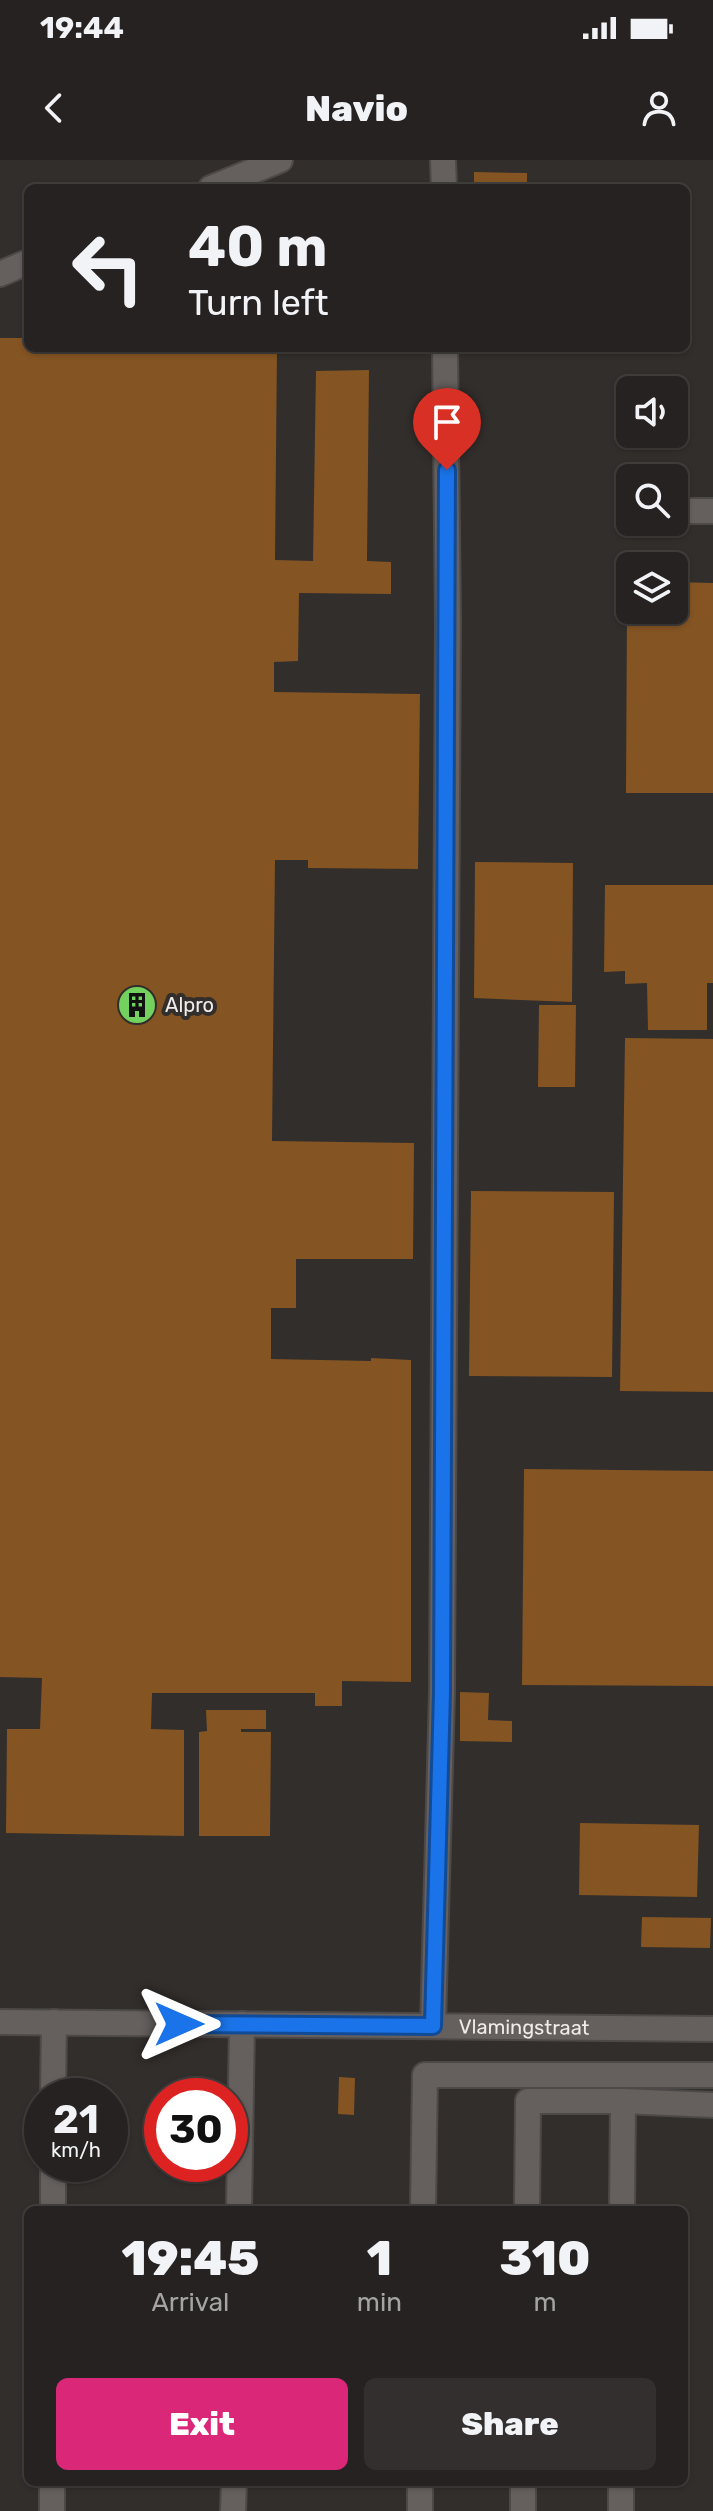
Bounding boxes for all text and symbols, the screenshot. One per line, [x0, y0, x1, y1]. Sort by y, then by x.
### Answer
text: 19:44 [40, 10, 124, 46]
icon: back [32, 86, 76, 130]
icon: person [637, 86, 681, 130]
text: Navio [305, 87, 408, 130]
text: 40 m [188, 214, 328, 280]
icon: left [56, 216, 160, 320]
text: Turn left [188, 281, 329, 324]
map controls [616, 376, 688, 624]
button: sound [616, 376, 688, 448]
pin [413, 388, 481, 470]
icon: arrive [425, 400, 469, 444]
button: search [616, 464, 688, 536]
button: layers [616, 552, 688, 624]
building icon: Alpro [116, 984, 158, 1026]
place label: Alpro [165, 993, 214, 1017]
position arrow [137, 1982, 221, 2066]
street label: Vlamingstraat [458, 2015, 590, 2040]
speed limit sign: 30 [144, 2078, 248, 2182]
text: 21 [53, 2096, 99, 2143]
text: km/h [51, 2138, 101, 2162]
text: 19:45 [121, 2230, 259, 2287]
text: 1 [367, 2230, 392, 2287]
text: 310 [499, 2230, 591, 2287]
text: Arrival [151, 2287, 229, 2318]
text: min [357, 2287, 402, 2318]
text: m [533, 2287, 557, 2318]
button: Exit [56, 2378, 348, 2470]
button: Share [364, 2378, 656, 2470]

